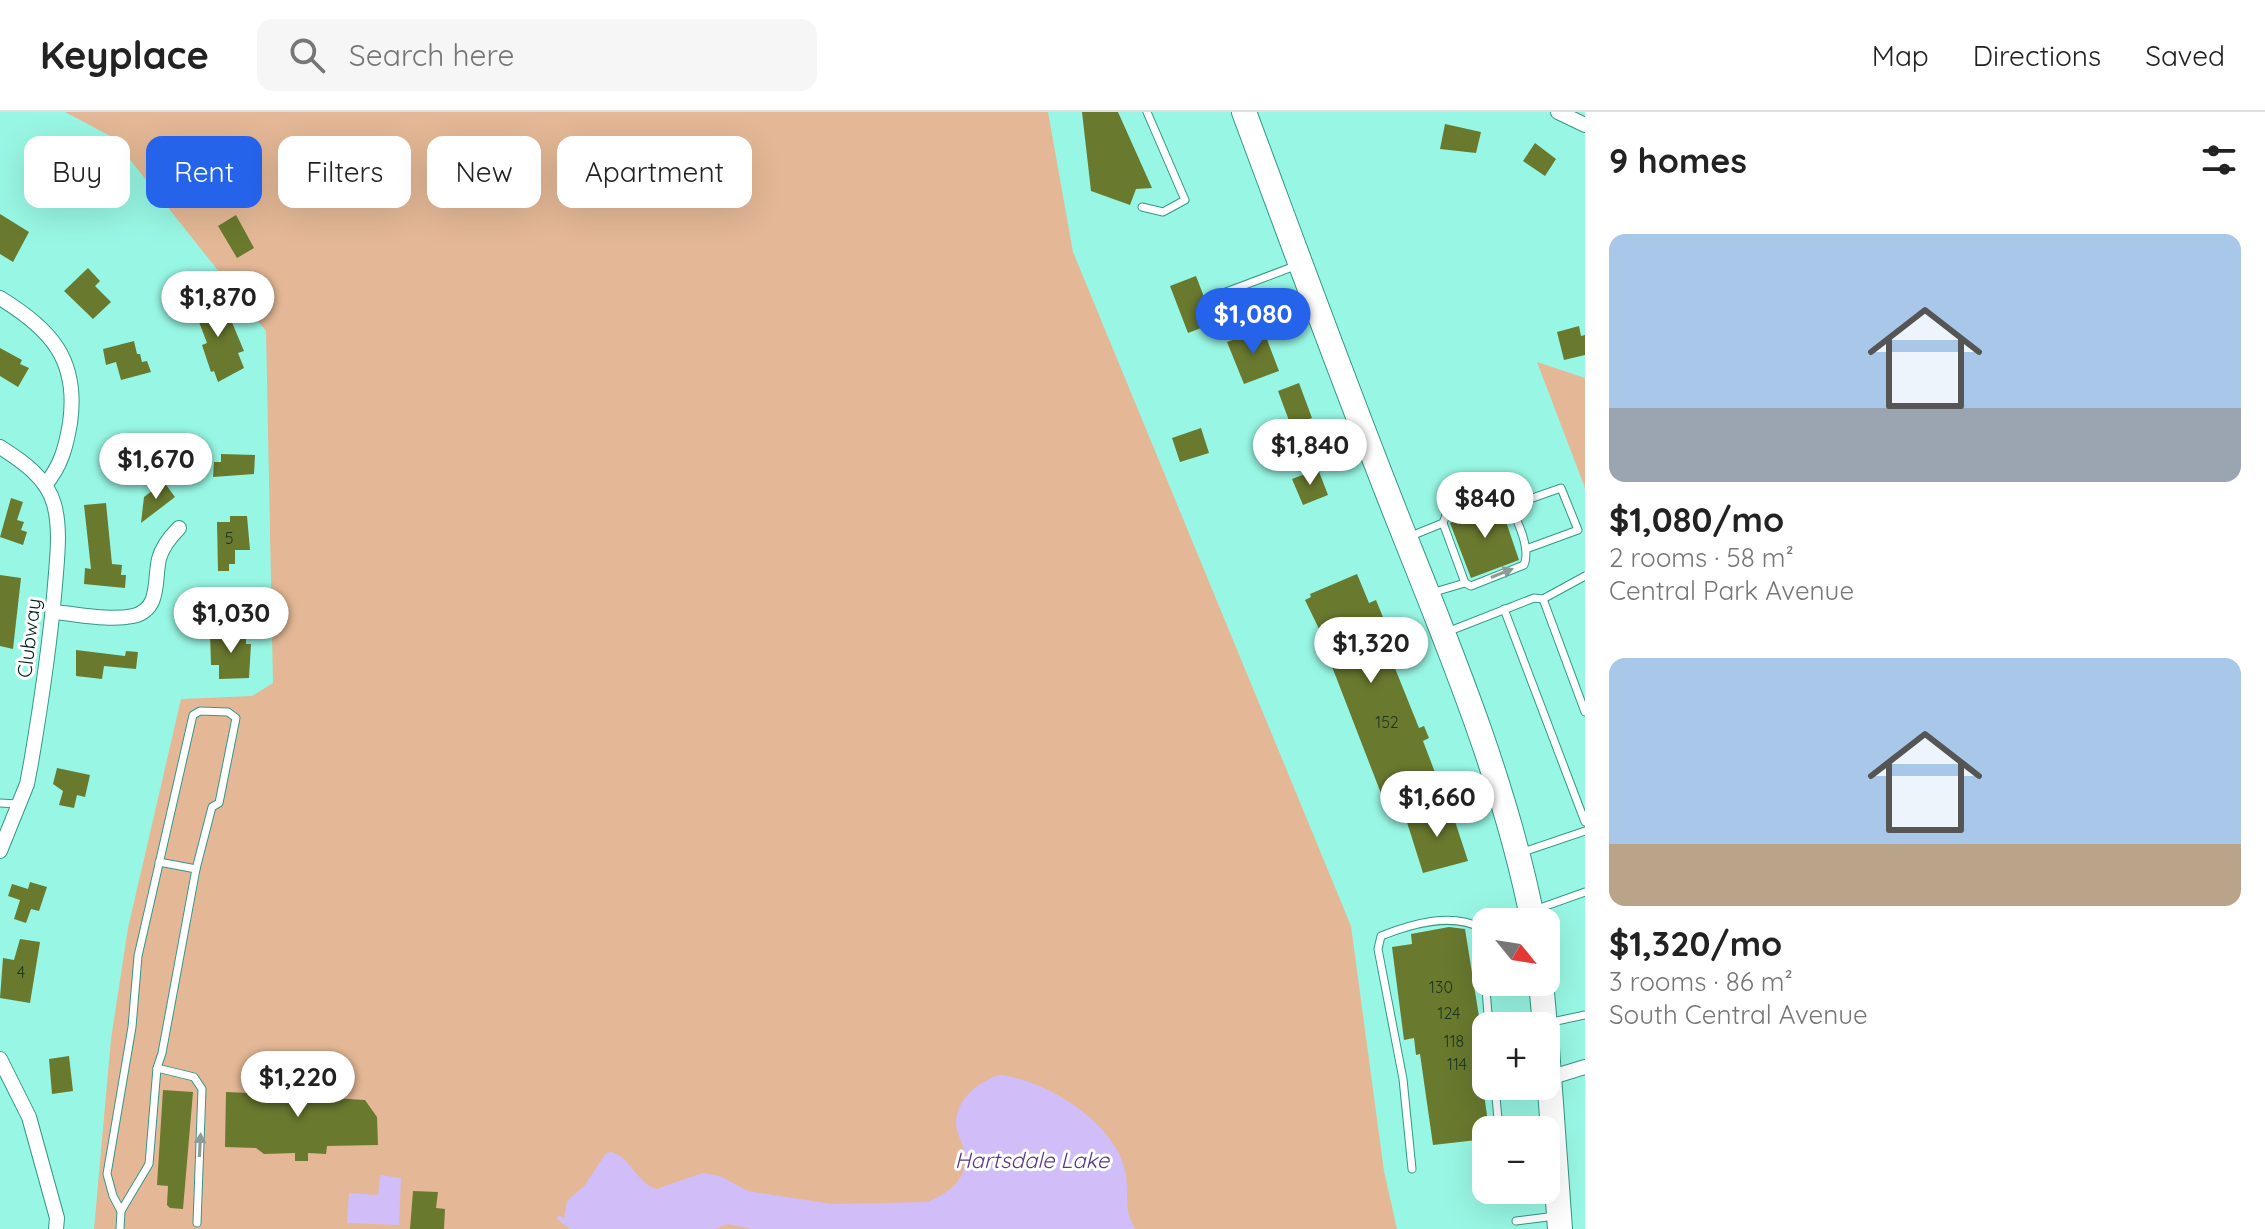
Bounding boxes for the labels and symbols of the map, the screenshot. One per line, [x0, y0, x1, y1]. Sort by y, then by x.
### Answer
pin: $1,870 [153, 271, 283, 339]
pin: $1,080 [1188, 288, 1318, 356]
pin: $1,840 [1245, 419, 1375, 487]
pin: $1,670 [91, 433, 221, 501]
pin: $840 [1438, 472, 1532, 540]
house number: 5 [225, 528, 233, 548]
one-way arrow [1490, 567, 1514, 580]
pin: $1,030 [166, 587, 296, 655]
street label: Clubway [11, 597, 46, 679]
pin: $1,320 [1306, 617, 1436, 685]
house number: 152 [1375, 712, 1399, 732]
pin: $1,660 [1372, 771, 1502, 839]
north arrow [1472, 908, 1560, 996]
house number: 4 [17, 962, 25, 982]
house number: 130 [1429, 977, 1453, 997]
house number: 124 [1438, 1003, 1460, 1023]
house number: 118 [1444, 1031, 1464, 1051]
pin: $1,220 [233, 1051, 363, 1119]
house number: 114 [1447, 1054, 1467, 1074]
one-way arrow [194, 1132, 207, 1157]
water label: Hartsdale Lake [955, 1146, 1111, 1174]

